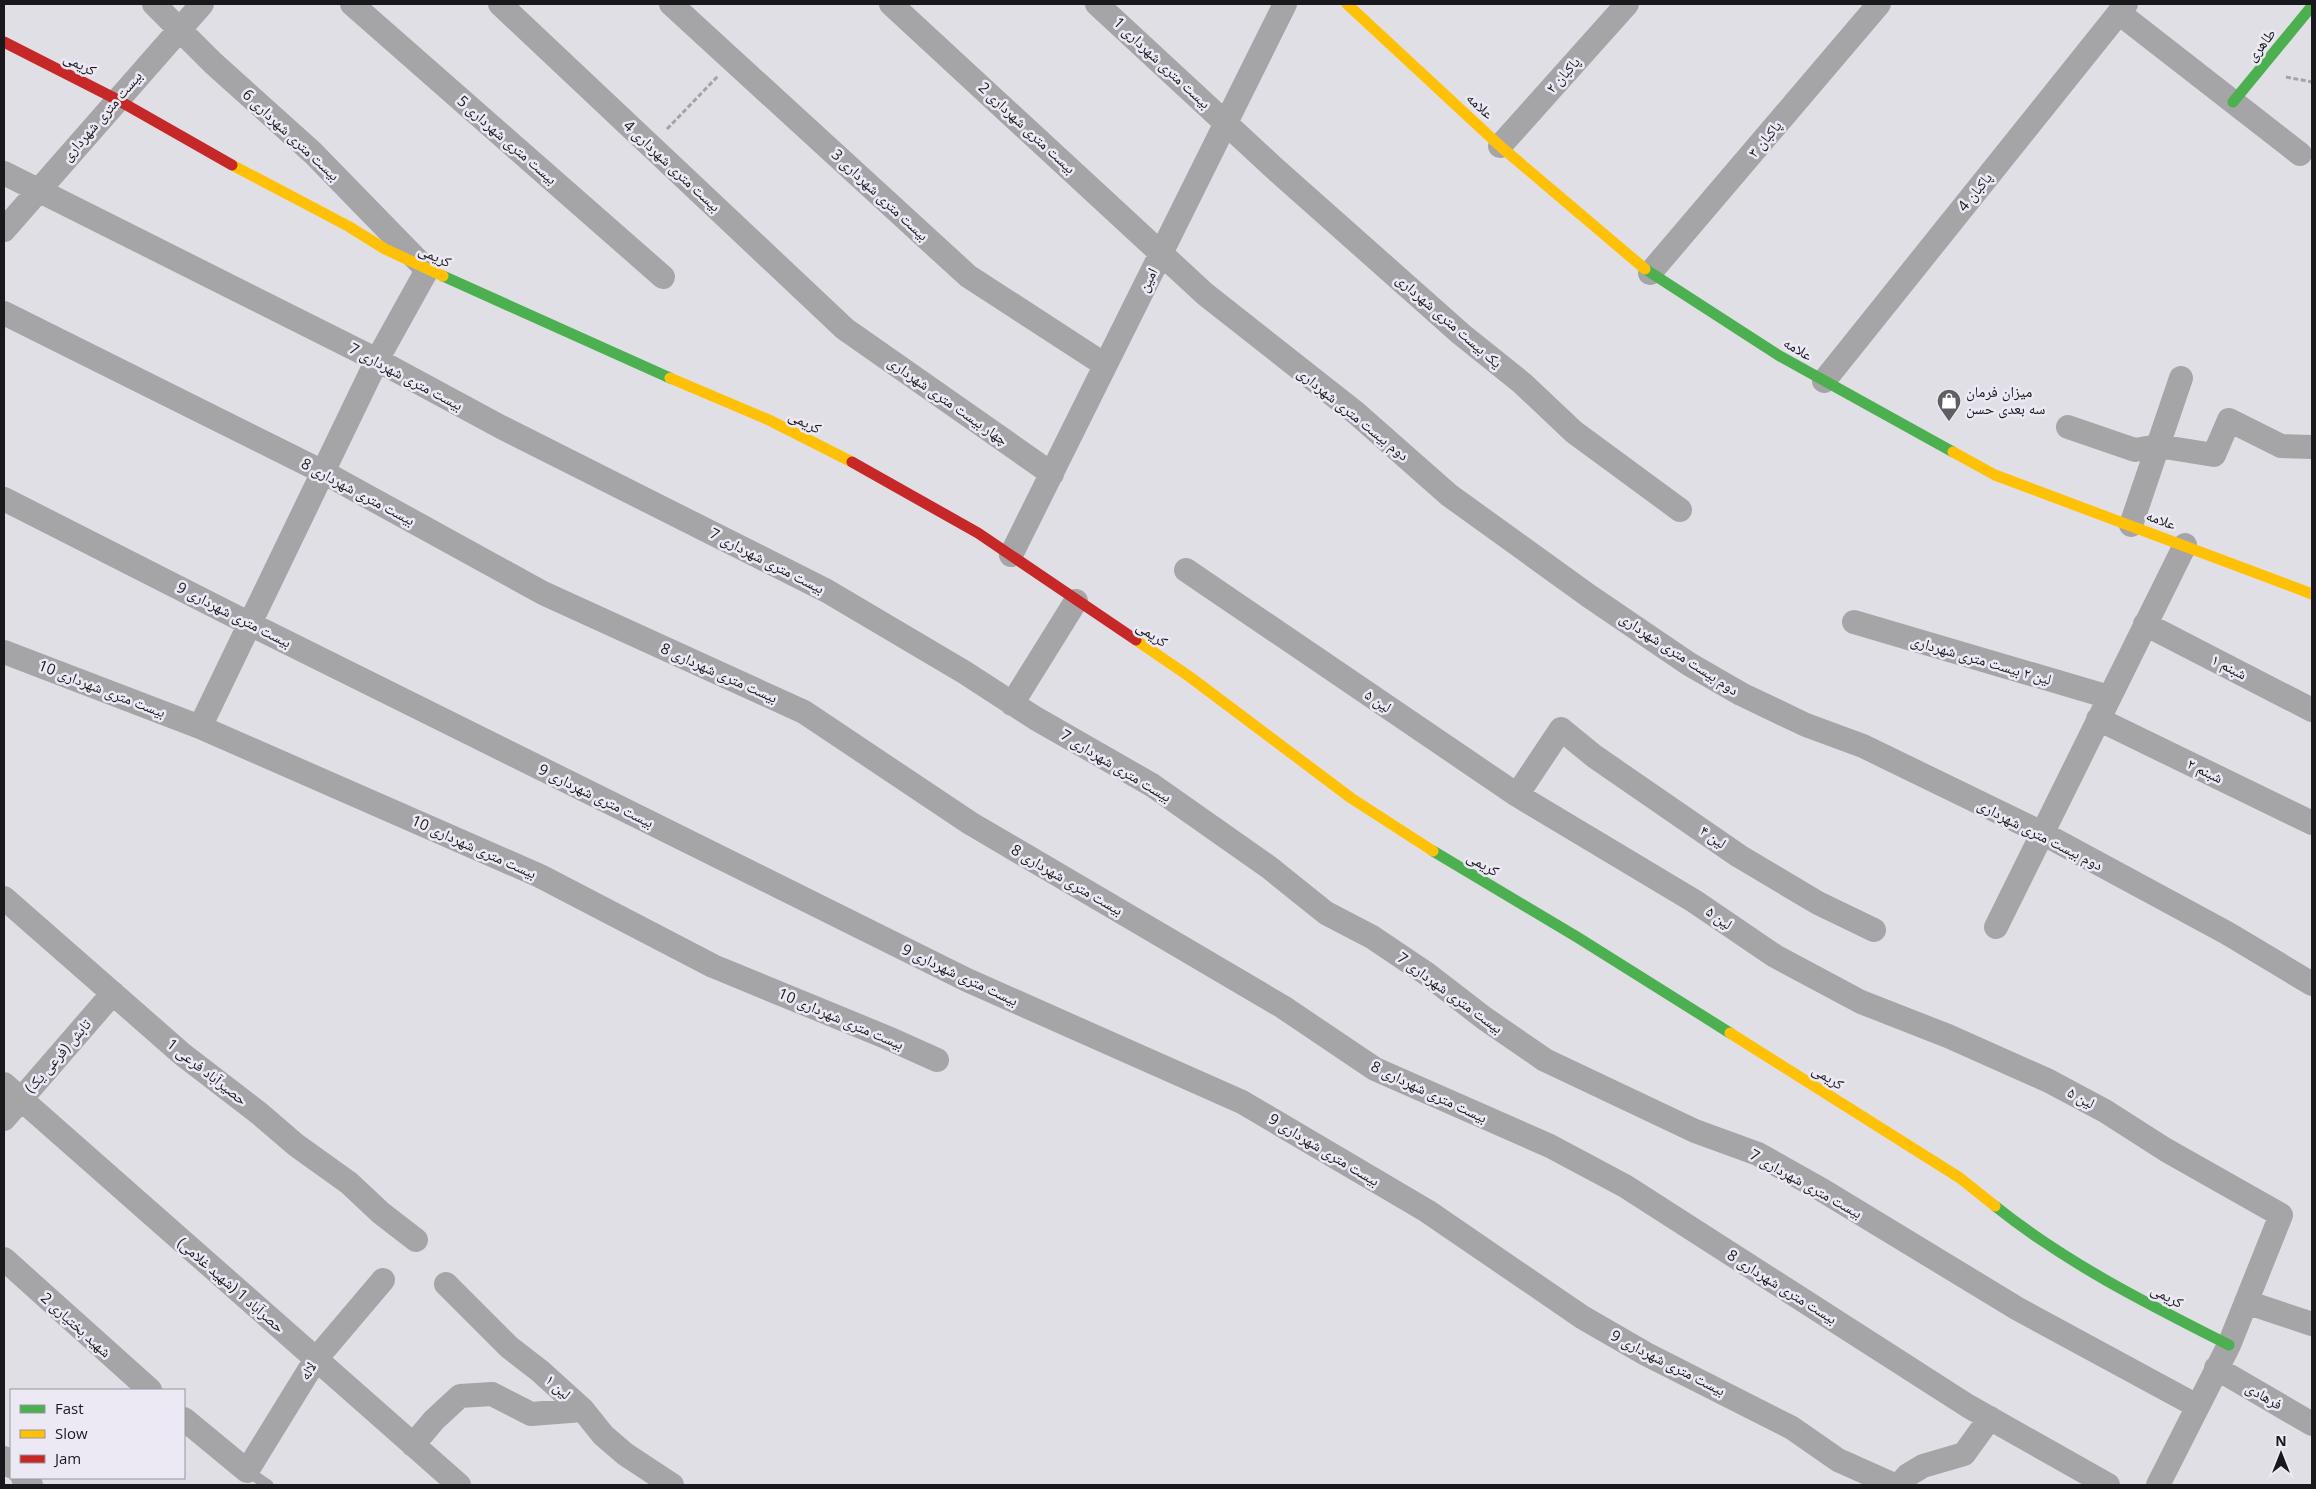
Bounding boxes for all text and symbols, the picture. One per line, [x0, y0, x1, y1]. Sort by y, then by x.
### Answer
street label: بیست متری شهرداری 1 [1109, 12, 1216, 113]
street label: طاهری [2241, 24, 2280, 66]
street label: کریمی [60, 46, 100, 81]
street label: پاکبان ۲ [1541, 52, 1585, 98]
street label: بیست متری شهرداری [56, 66, 147, 165]
street label: بیست متری شهرداری 2 [974, 77, 1081, 178]
street label: بیست متری شهرداری 6 [238, 84, 345, 185]
street label: علامه [1463, 88, 1499, 123]
street label: بیست متری شهرداری 5 [453, 90, 562, 189]
street label: بیست متری شهرداری 4 [619, 115, 726, 216]
street label: پاکبان ۳ [1743, 116, 1786, 162]
street label: بیست متری شهرداری 3 [827, 144, 934, 245]
street label: پاکبان 4 [1952, 168, 1997, 216]
street label: کریمی [415, 239, 455, 272]
street label: امین [1133, 264, 1162, 295]
street label: یک بیست متری شهرداری [1392, 269, 1507, 373]
street label: علامه [1780, 332, 1817, 365]
street label: بیست متری شهرداری 7 [346, 338, 467, 415]
street label: چهار بیست متری شهرداری [884, 351, 1013, 450]
street label: دوم بیست متری شهرداری [1293, 362, 1414, 465]
place label: میزان فرمان سه بعدی حسن [1966, 381, 2046, 419]
shop icon: میزان فرمان سه بعدی حسن [1936, 388, 1962, 422]
street label: کریمی [785, 404, 825, 439]
street label: بیست متری شهرداری 8 [298, 453, 419, 530]
street label: علامه [2144, 504, 2179, 534]
street label: بیست متری شهرداری 7 [706, 523, 828, 599]
street label: بیست متری شهرداری 9 [173, 577, 295, 653]
street label: دوم بیست متری شهرداری [1616, 607, 1743, 700]
street label: کریمی [1132, 615, 1172, 652]
street label: لین ۲ بیست متری شهرداری [1908, 629, 2054, 690]
street label: بیست متری شهرداری 8 [657, 637, 781, 708]
street label: شبنم ۱ [2208, 649, 2251, 684]
street label: بیست متری شهرداری 10 [36, 655, 169, 722]
street label: لین ۵ [1361, 684, 1396, 717]
street label: بیست متری شهرداری 7 [1057, 724, 1176, 807]
street label: شبنم ۲ [2184, 753, 2227, 788]
street label: بیست متری شهرداری 9 [535, 758, 657, 833]
street label: دوم بیست متری شهرداری [1974, 794, 2106, 875]
street label: بیست متری شهرداری 10 [408, 810, 540, 884]
street label: لین ۴ [1696, 820, 1731, 853]
street label: بیست متری شهرداری 8 [1007, 839, 1127, 920]
street label: کریمی [1463, 846, 1503, 881]
street label: لین ۵ [1702, 901, 1737, 934]
street label: بیست متری شهرداری 9 [899, 938, 1022, 1011]
street label: بیست متری شهرداری 7 [1393, 947, 1507, 1038]
street label: بیست متری شهرداری 10 [775, 983, 907, 1055]
street label: تابش (فرعی یک) [20, 1014, 96, 1097]
street label: حصیرآباد فرعی 1 [163, 1033, 252, 1110]
street label: بیست متری شهرداری 8 [1368, 1055, 1491, 1128]
street label: کریمی [1808, 1059, 1848, 1094]
street label: لین ۵ [2064, 1082, 2099, 1113]
street label: بیست متری شهرداری 9 [1265, 1108, 1384, 1191]
street label: بیست متری شهرداری 7 [1746, 1144, 1866, 1223]
street label: حصرآباد 1 (شهید غلامی) [173, 1232, 290, 1337]
street label: بیست متری شهرداری 8 [1723, 1244, 1841, 1329]
street label: کریمی [2147, 1278, 2187, 1313]
street label: شهید بختیاری 2 [37, 1287, 116, 1362]
street label: بیست متری شهرداری 9 [1607, 1325, 1729, 1401]
street label: لاله [294, 1358, 320, 1383]
street label: لین ۱ [541, 1369, 576, 1404]
street label: فرهادی [2242, 1377, 2287, 1414]
legend [10, 1389, 185, 1479]
text: Fast [55, 1398, 84, 1418]
text: Slow [55, 1423, 88, 1443]
north arrow [2256, 1429, 2306, 1479]
text: N [2275, 1431, 2287, 1450]
text: Jam [53, 1448, 81, 1468]

